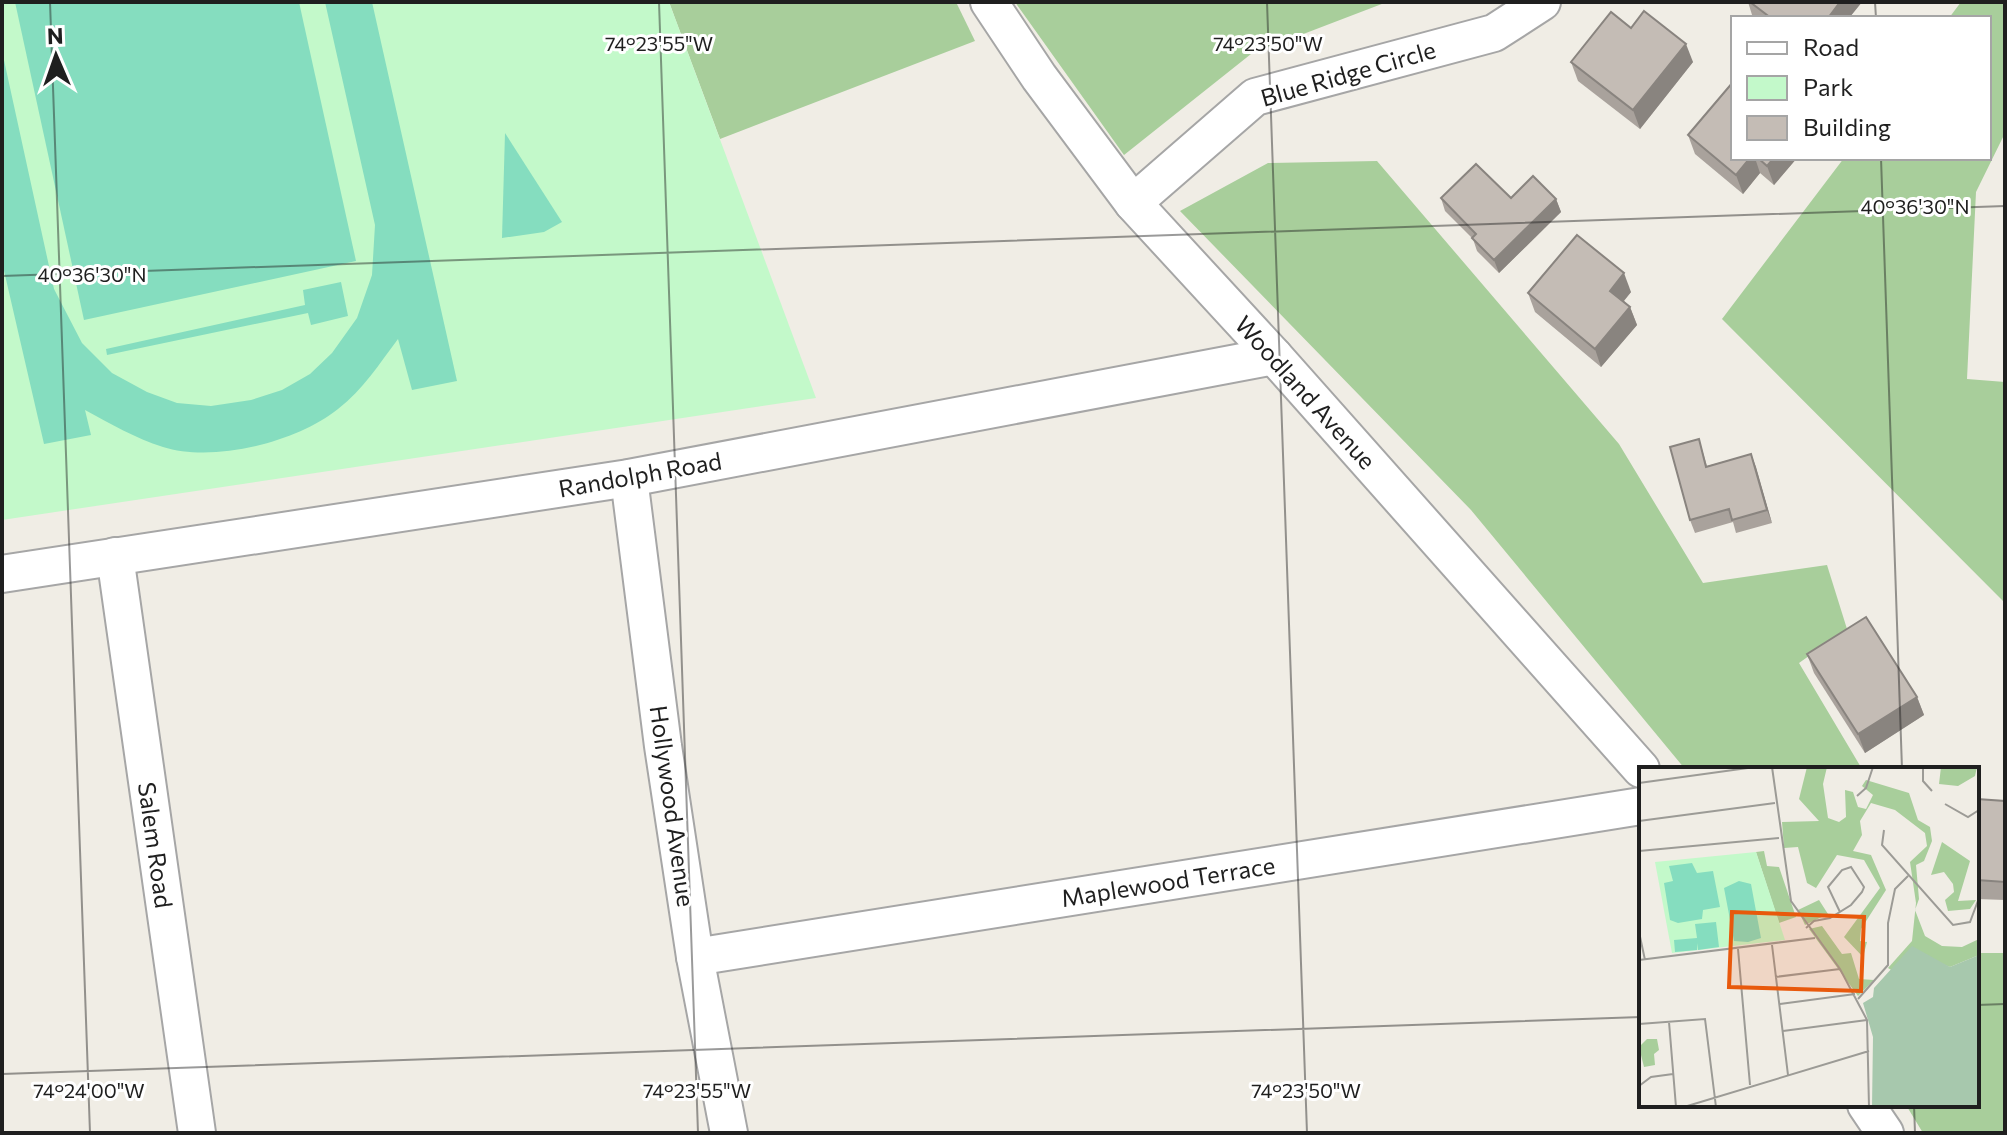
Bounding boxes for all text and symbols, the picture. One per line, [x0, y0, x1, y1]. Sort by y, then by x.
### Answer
north arrow [16, 16, 96, 96]
legend [1731, 16, 1991, 160]
text: N [47, 22, 64, 49]
text: 74°23'55"W [605, 31, 713, 55]
text: 74°23'50"W [1213, 31, 1323, 55]
text: Road [1803, 32, 1859, 61]
street label: Blue Ridge Circle [1257, 34, 1439, 112]
text: Park [1803, 72, 1853, 101]
text: Building [1803, 112, 1891, 141]
text: 40°36'30"N [1861, 194, 1969, 218]
text: 40°36'30"N [38, 262, 146, 286]
street label: Woodland Avenue [1230, 309, 1382, 475]
street label: Randolph Road [556, 445, 724, 503]
street label: Hollywood Avenue [645, 704, 701, 908]
inset map [1639, 767, 1979, 1107]
street label: Salem Road [133, 780, 179, 910]
street label: Maplewood Terrace [1059, 850, 1277, 912]
text: 74°24'00"W [33, 1078, 145, 1102]
text: 74°23'55"W [643, 1078, 751, 1102]
text: 74°23'50"W [1251, 1078, 1361, 1102]

